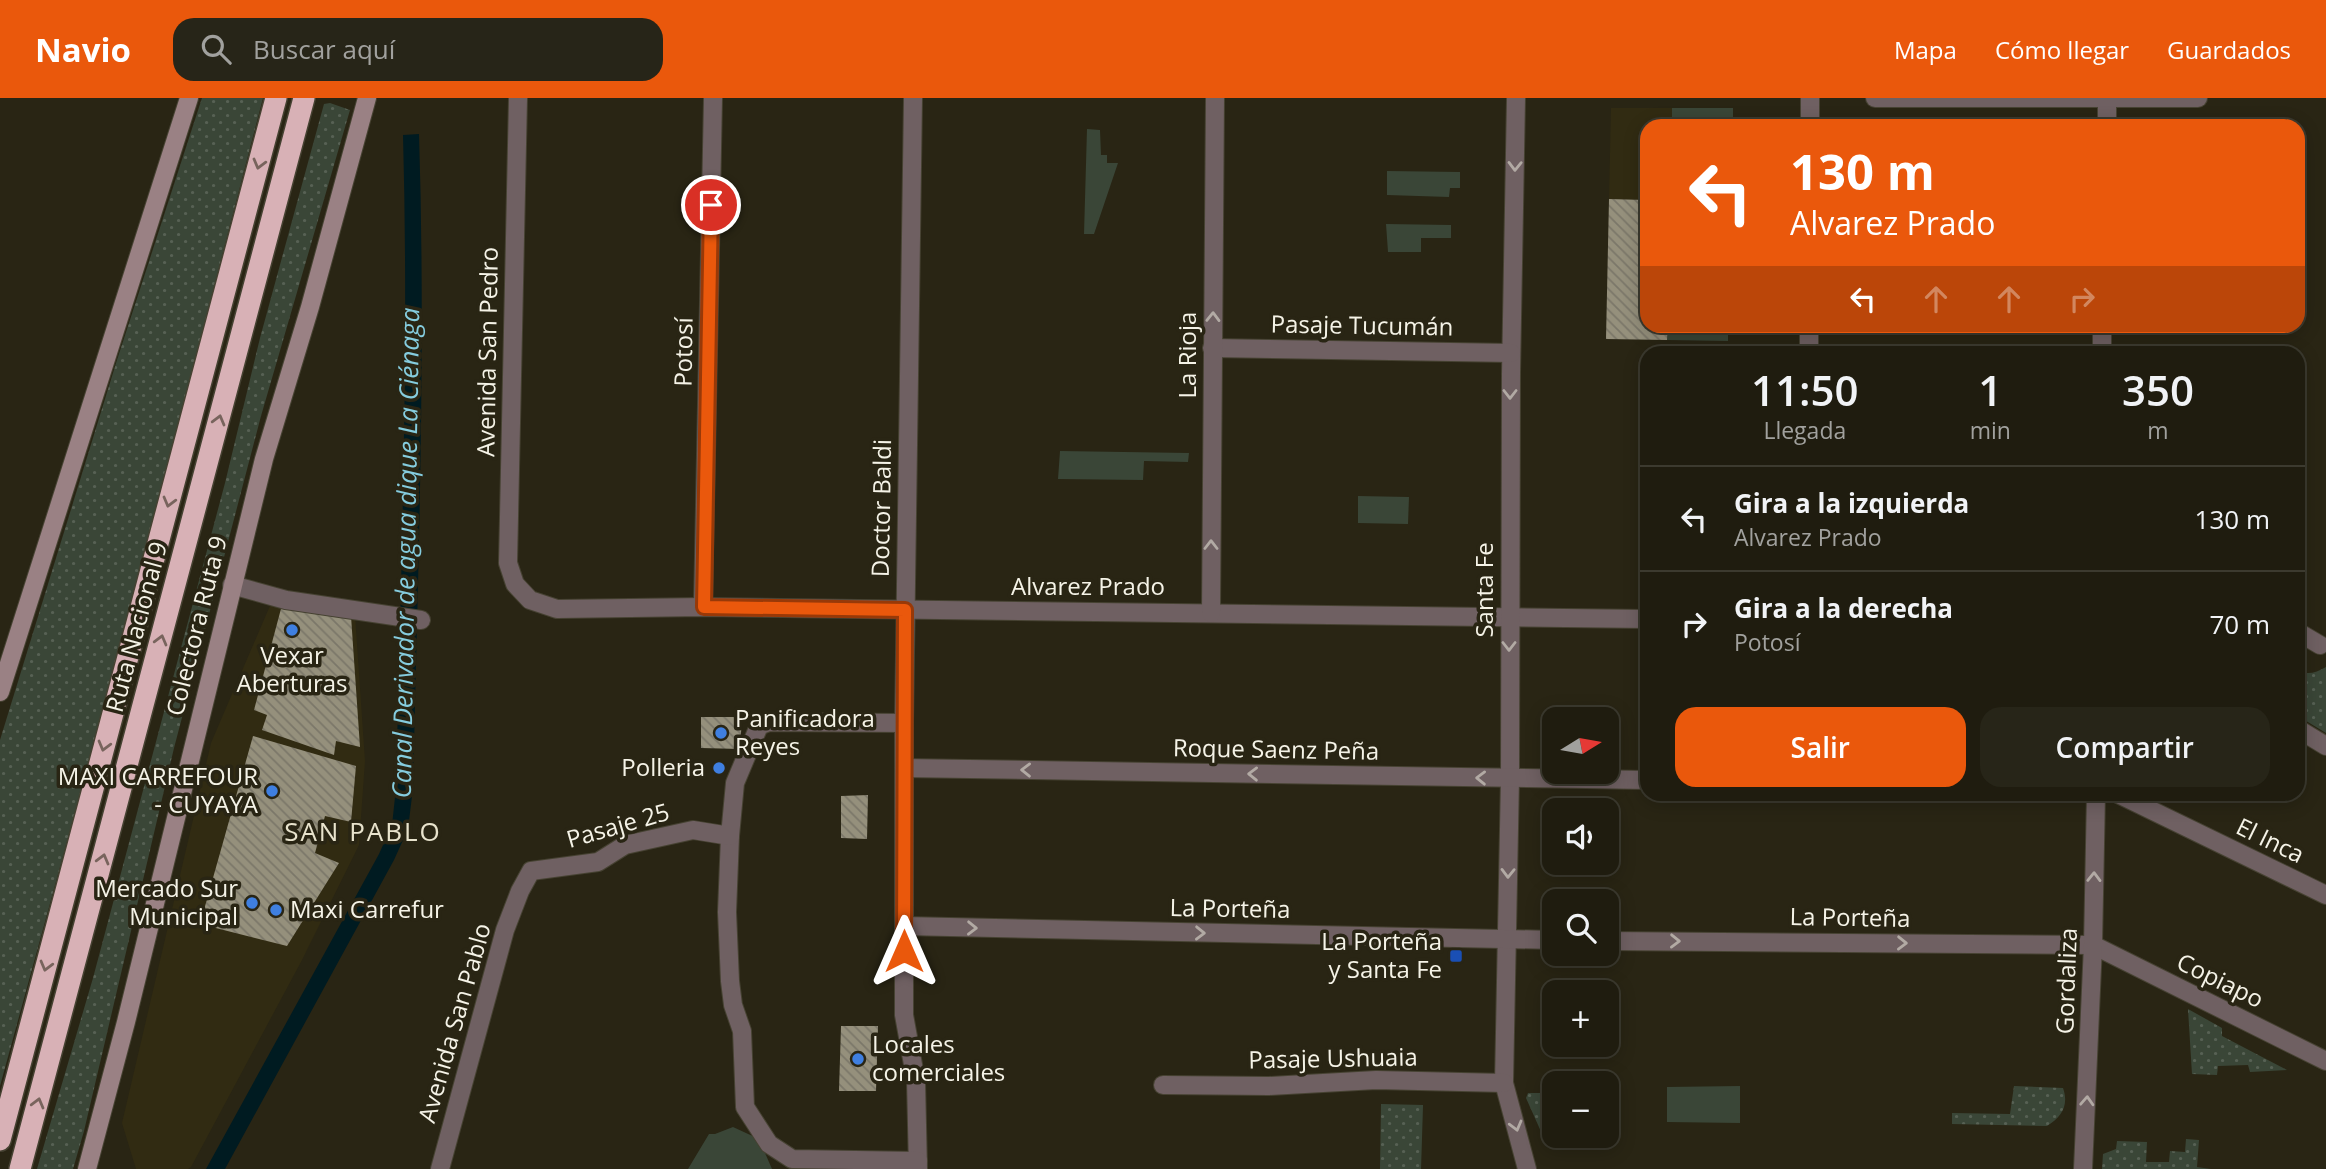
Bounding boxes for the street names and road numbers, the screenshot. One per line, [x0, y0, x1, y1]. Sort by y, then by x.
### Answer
street label: Avenida San Pedro [468, 247, 505, 457]
street label: Pasaje Tucumán [1270, 306, 1454, 343]
street label: La Rioja [1170, 312, 1203, 398]
street label: Potosí [665, 316, 700, 387]
street label: Doctor Baldi [863, 439, 898, 577]
street label: Colectora Ruta 9 [157, 532, 234, 719]
street label: Ruta Nacional 9 [97, 538, 174, 715]
street label: Santa Fe [1467, 542, 1500, 638]
street label: Alvarez Prado [1011, 569, 1165, 602]
street label: Roque Saenz Peña [1172, 730, 1380, 767]
street label: Pasaje 25 [562, 794, 673, 855]
street label: El Inca [2231, 809, 2310, 870]
street label: La Porteña [1169, 890, 1291, 925]
street label: La Porteña [1789, 899, 1911, 934]
street label: Avenida San Pablo [409, 919, 498, 1126]
street label: Gordaliza [2047, 927, 2084, 1035]
street label: Copiapo [2172, 944, 2270, 1015]
street label: Pasaje Ushuaia [1248, 1040, 1418, 1075]

